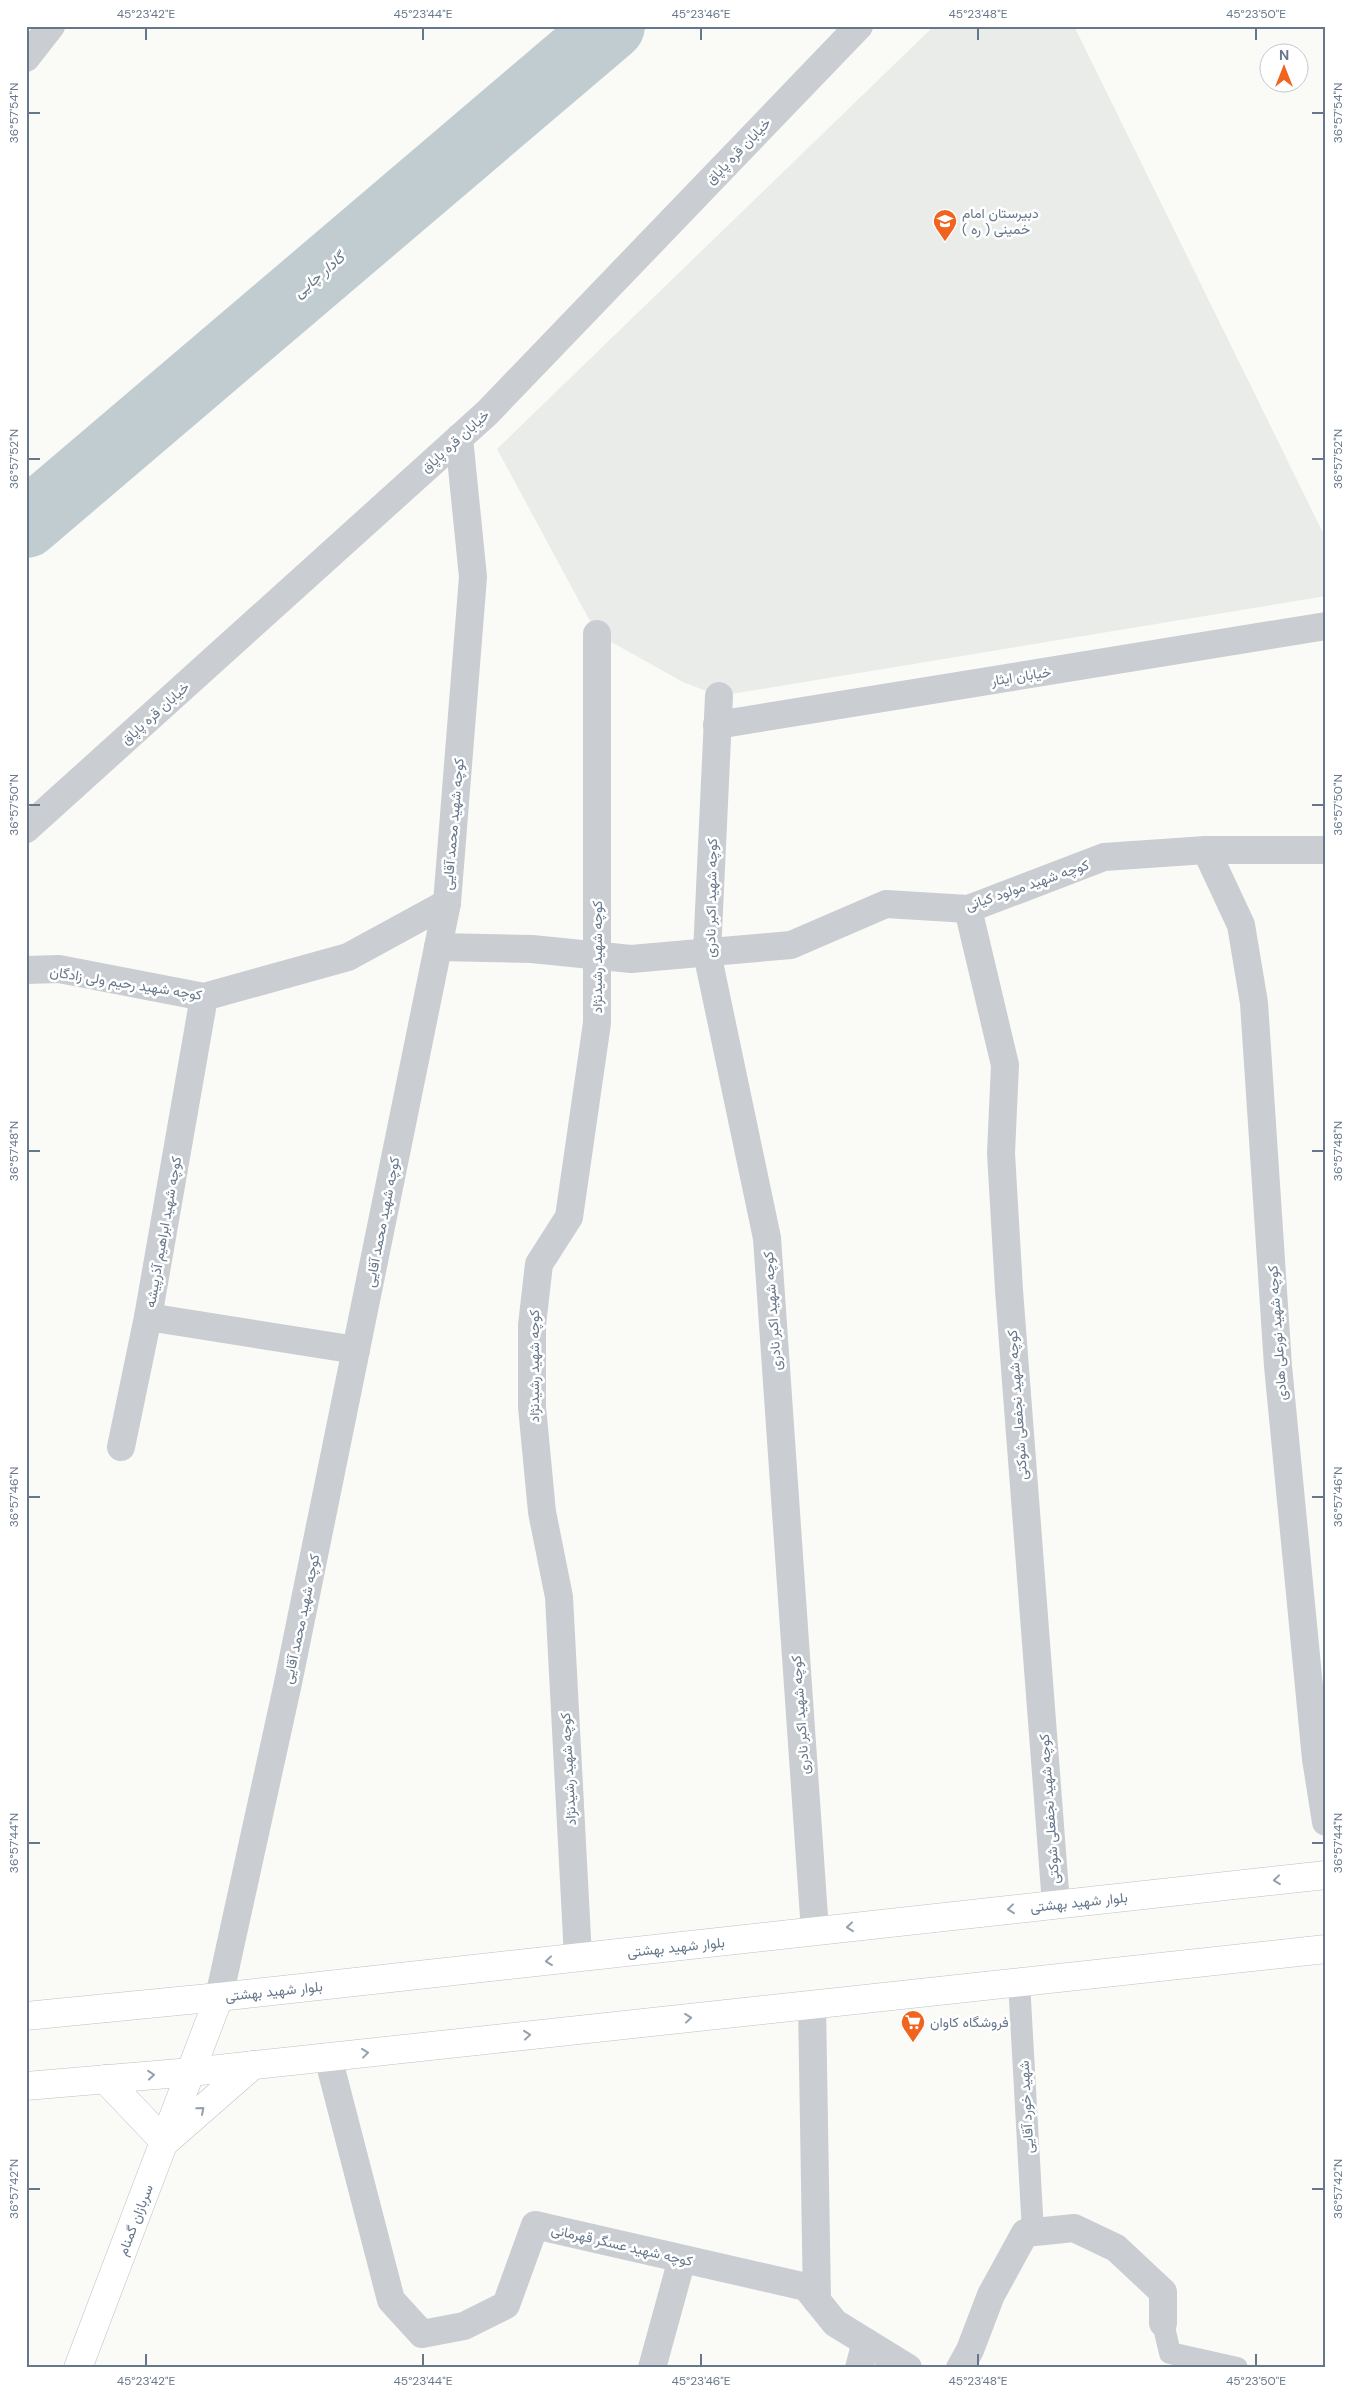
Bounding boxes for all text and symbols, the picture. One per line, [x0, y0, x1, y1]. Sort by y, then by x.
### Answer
text: 45°23'42"E [117, 6, 175, 22]
text: 45°23'44"E [394, 6, 453, 22]
text: 45°23'46"E [671, 6, 731, 22]
text: 45°23'48"E [949, 6, 1008, 22]
text: 45°23'50"E [1226, 6, 1286, 22]
north arrow [1260, 42, 1310, 92]
text: N [1279, 46, 1289, 64]
text: 36°57'54"N [6, 83, 22, 143]
text: 36°57'54"N [1330, 83, 1346, 143]
street label: خیابان قره پاپاق [702, 114, 775, 189]
place label: دبیرستان امام خمینی ( ره ) [962, 204, 1039, 238]
school or university icon: دبیرستان امام خمینی ( ره ) [932, 208, 958, 242]
water label: گادار چایی [289, 246, 351, 302]
street label: خیابان قره پاپاق [417, 406, 494, 477]
text: 36°57'52"N [6, 429, 22, 489]
text: 36°57'52"N [1330, 429, 1346, 489]
street label: خیابان ایثار [989, 662, 1052, 690]
street label: خیابان قره پاپاق [117, 678, 194, 749]
street label: کوچه شهید محمد آقایی [438, 757, 469, 891]
text: 36°57'50"N [6, 774, 22, 836]
text: 36°57'50"N [1330, 774, 1346, 836]
street label: کوچه شهید اکبر نادری [701, 838, 722, 958]
street label: کوچه شهید مولود کیانی [963, 855, 1091, 916]
street label: کوچه شهید رشیدنژاد [588, 900, 607, 1014]
street label: کوچه شهید رحیم ولی زادگان [48, 962, 203, 1005]
text: 36°57'48"N [6, 1121, 22, 1181]
text: 36°57'48"N [1330, 1121, 1346, 1181]
street label: کوچه شهید ابراهیم آذرپیشه [141, 1155, 186, 1309]
street label: کوچه شهید محمد آقایی [361, 1155, 404, 1289]
street label: کوچه شهید اکبر نادری [759, 1251, 786, 1371]
street label: کوچه شهید نورعلی هادی [1263, 1265, 1292, 1401]
street label: کوچه شهید رشیدنژاد [525, 1309, 544, 1423]
street label: کوچه شهید نجفعلی شوکتی [1003, 1329, 1032, 1481]
text: 36°57'46"N [6, 1467, 22, 1527]
text: 36°57'46"N [1330, 1467, 1346, 1527]
street label: کوچه شهید محمد آقایی [278, 1552, 325, 1686]
street label: کوچه شهید اکبر نادری [787, 1655, 814, 1775]
street label: کوچه شهید رشیدنژاد [556, 1712, 581, 1826]
street label: کوچه شهید نجفعلی شوکتی [1035, 1733, 1064, 1885]
text: 36°57'44"N [6, 1813, 22, 1873]
text: 36°57'44"N [1330, 1813, 1346, 1873]
one-way arrow [1273, 1874, 1281, 1885]
street label: بلوار شهید بهشتی [1029, 1888, 1129, 1916]
one-way arrow [1007, 1903, 1015, 1914]
one-way arrow [846, 1921, 854, 1932]
street label: بلوار شهید بهشتی [626, 1933, 726, 1961]
one-way arrow [545, 1955, 553, 1966]
street label: بلوار شهید بهشتی [224, 1977, 324, 2005]
supermarket icon: فروشگاه کاوان [900, 2009, 926, 2043]
one-way arrow [685, 2013, 693, 2024]
place label: فروشگاه کاوان [930, 2013, 1009, 2031]
one-way arrow [523, 2030, 531, 2041]
one-way arrow [362, 2048, 370, 2059]
street label: شهید خورد آقایی [1015, 2060, 1037, 2154]
one-way arrow [148, 2070, 156, 2081]
one-way arrow [196, 2107, 205, 2116]
text: 36°57'42"N [6, 2159, 22, 2219]
text: 36°57'42"N [1330, 2159, 1346, 2219]
street label: سربازان گمنام [113, 2182, 157, 2258]
street label: کوچه شهید عسگر قهرمانی [549, 2220, 694, 2271]
text: 45°23'42"E [117, 2373, 175, 2389]
text: 45°23'44"E [394, 2373, 453, 2389]
text: 45°23'46"E [671, 2373, 731, 2389]
text: 45°23'48"E [949, 2373, 1008, 2389]
text: 45°23'50"E [1226, 2373, 1286, 2389]

